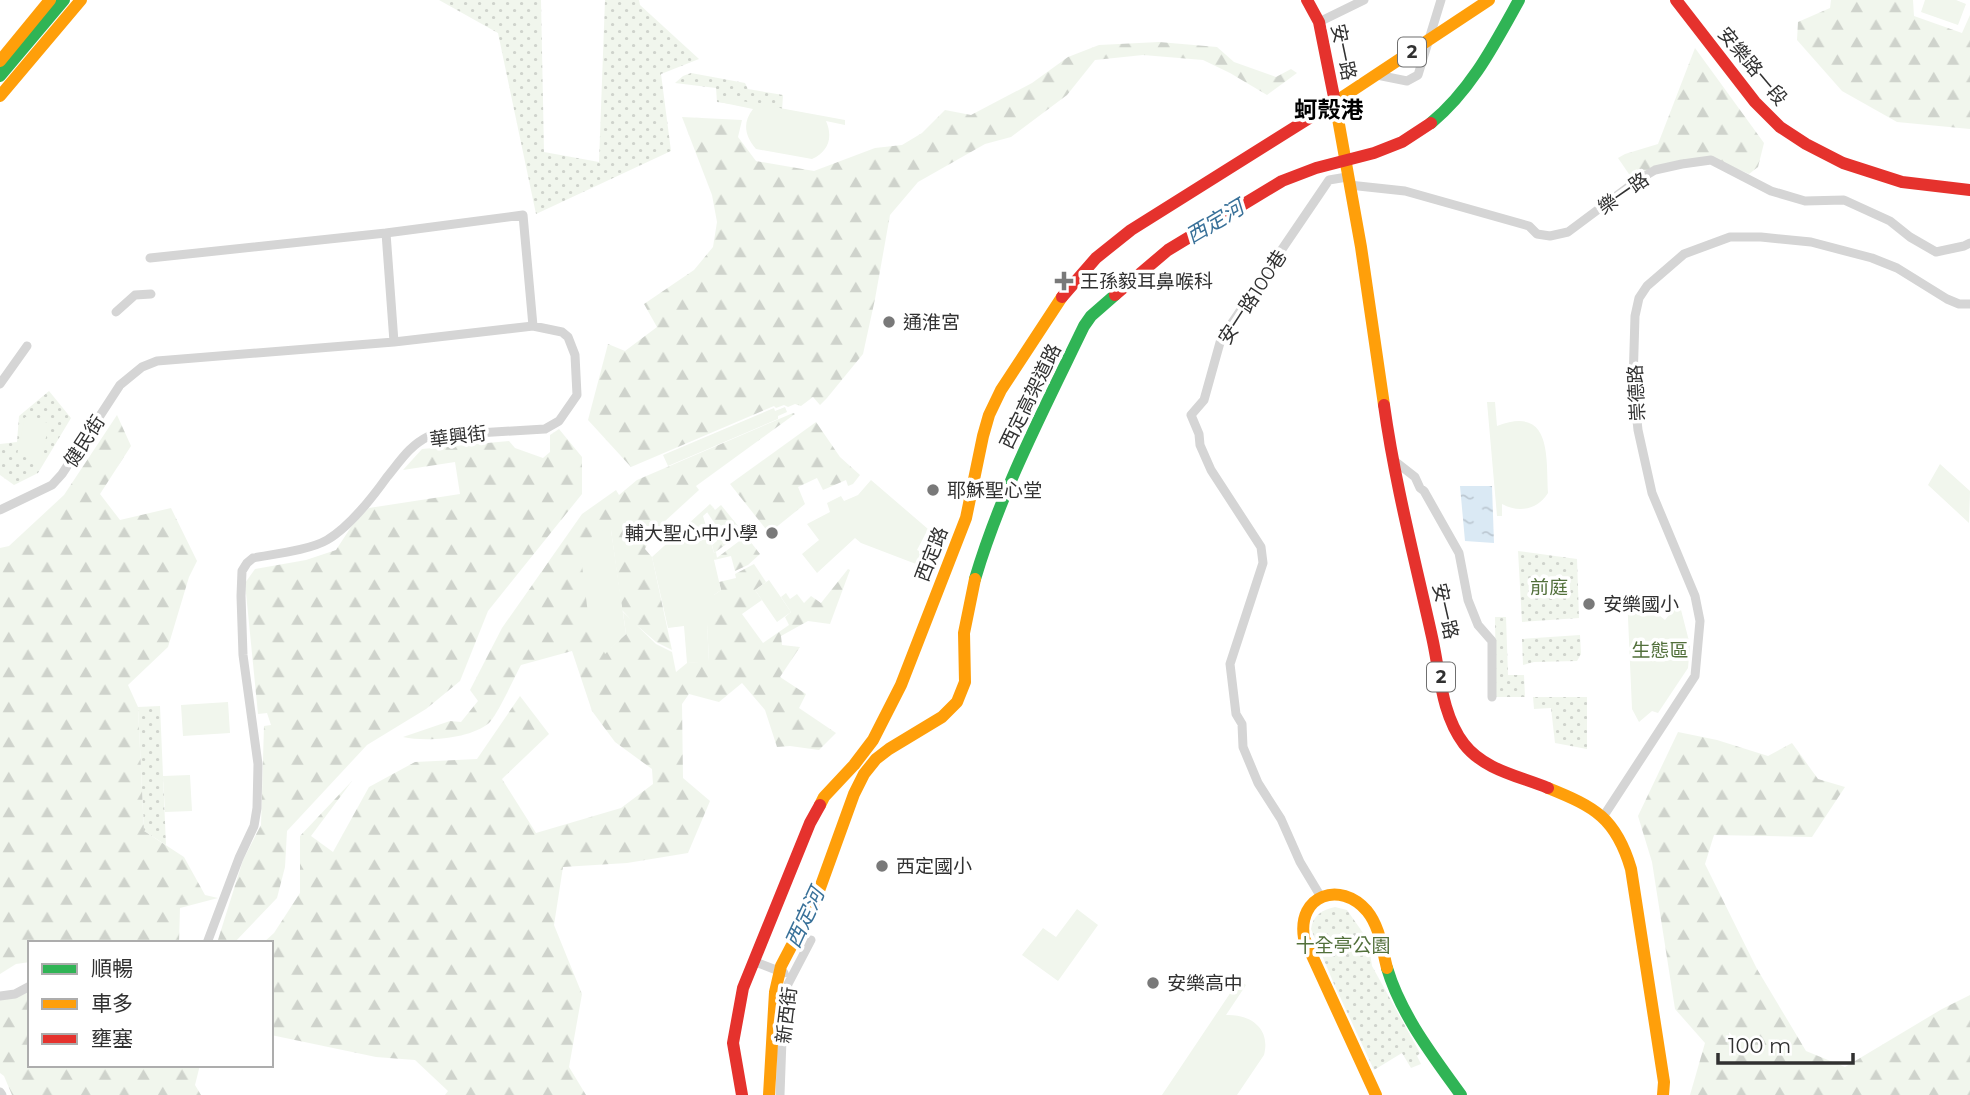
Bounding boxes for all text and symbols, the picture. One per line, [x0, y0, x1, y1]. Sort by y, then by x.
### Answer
street label: 安一路 [1326, 22, 1361, 82]
street label: 安樂路一段 [1713, 23, 1792, 110]
road number: 2 [1398, 38, 1426, 66]
district label: 蚵殼港 [1295, 96, 1364, 124]
street label: 樂一路 [1593, 168, 1653, 219]
water label: 西定河 [1181, 193, 1252, 249]
street label: 安一路100巷 [1213, 246, 1291, 349]
place label: 王孫毅耳鼻喉科 [1080, 270, 1213, 293]
marker: 王孫毅耳鼻喉科 [1054, 271, 1074, 291]
place label: 通淮宮 [903, 311, 960, 334]
marker: 通淮宮 [881, 314, 897, 330]
street label: 西定高架道路 [995, 340, 1066, 452]
street label: 崇德路 [1624, 364, 1649, 422]
street label: 健民街 [59, 411, 110, 471]
street label: 華興街 [428, 422, 488, 451]
place label: 耶穌聖心堂 [947, 479, 1042, 502]
marker: 耶穌聖心堂 [925, 482, 941, 498]
place label: 輔大聖心中小學 [625, 522, 758, 545]
street label: 西定路 [911, 523, 952, 585]
marker: 輔大聖心中小學 [764, 525, 780, 541]
park label: 前庭 [1530, 576, 1568, 599]
street label: 安一路 [1428, 581, 1463, 641]
place label: 安樂國小 [1603, 593, 1679, 616]
marker: 安樂國小 [1581, 596, 1597, 612]
park label: 生態區 [1631, 639, 1689, 662]
road number: 2 [1427, 662, 1455, 692]
place label: 西定國小 [896, 855, 972, 878]
marker: 西定國小 [874, 858, 890, 874]
water label: 西定河 [780, 880, 831, 952]
park label: 十全亭公園 [1295, 934, 1391, 957]
legend [28, 941, 273, 1067]
text: 順暢 [91, 956, 133, 981]
place label: 安樂高中 [1167, 972, 1243, 995]
marker: 安樂高中 [1145, 975, 1161, 991]
street label: 新西街 [772, 985, 801, 1045]
text: 車多 [91, 991, 133, 1016]
scale bar [1718, 1021, 1853, 1066]
text: 壅塞 [91, 1026, 133, 1051]
text: 100 m [1728, 1033, 1791, 1058]

